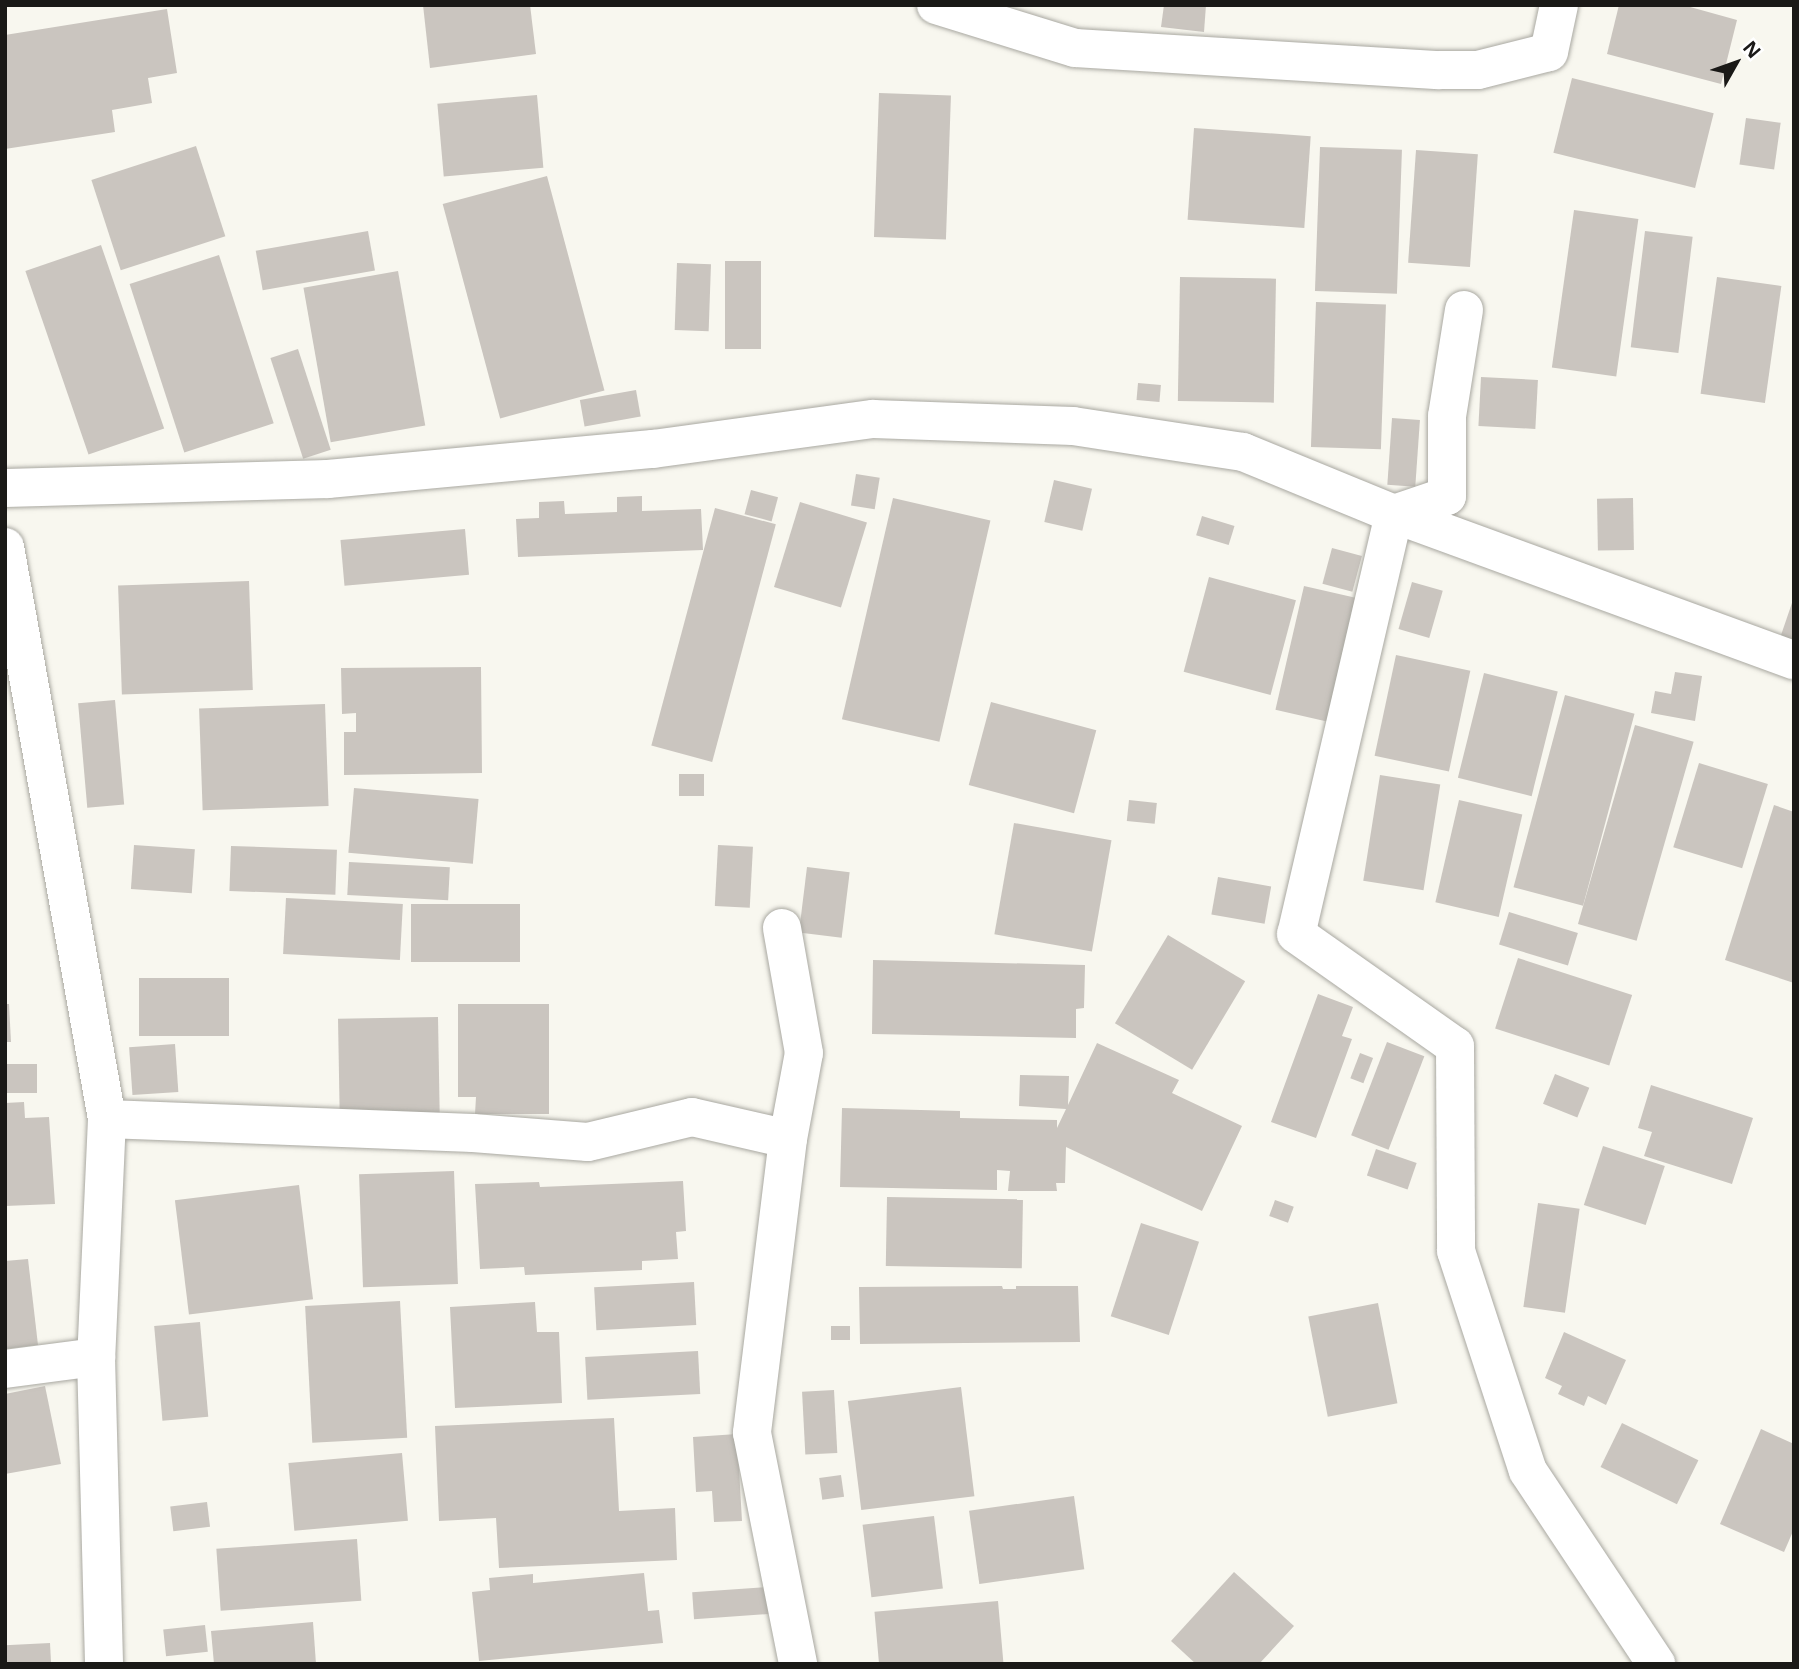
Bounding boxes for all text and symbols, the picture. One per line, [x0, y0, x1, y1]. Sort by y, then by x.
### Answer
north arrow [1701, 28, 1771, 98]
text: N [1737, 35, 1767, 64]

